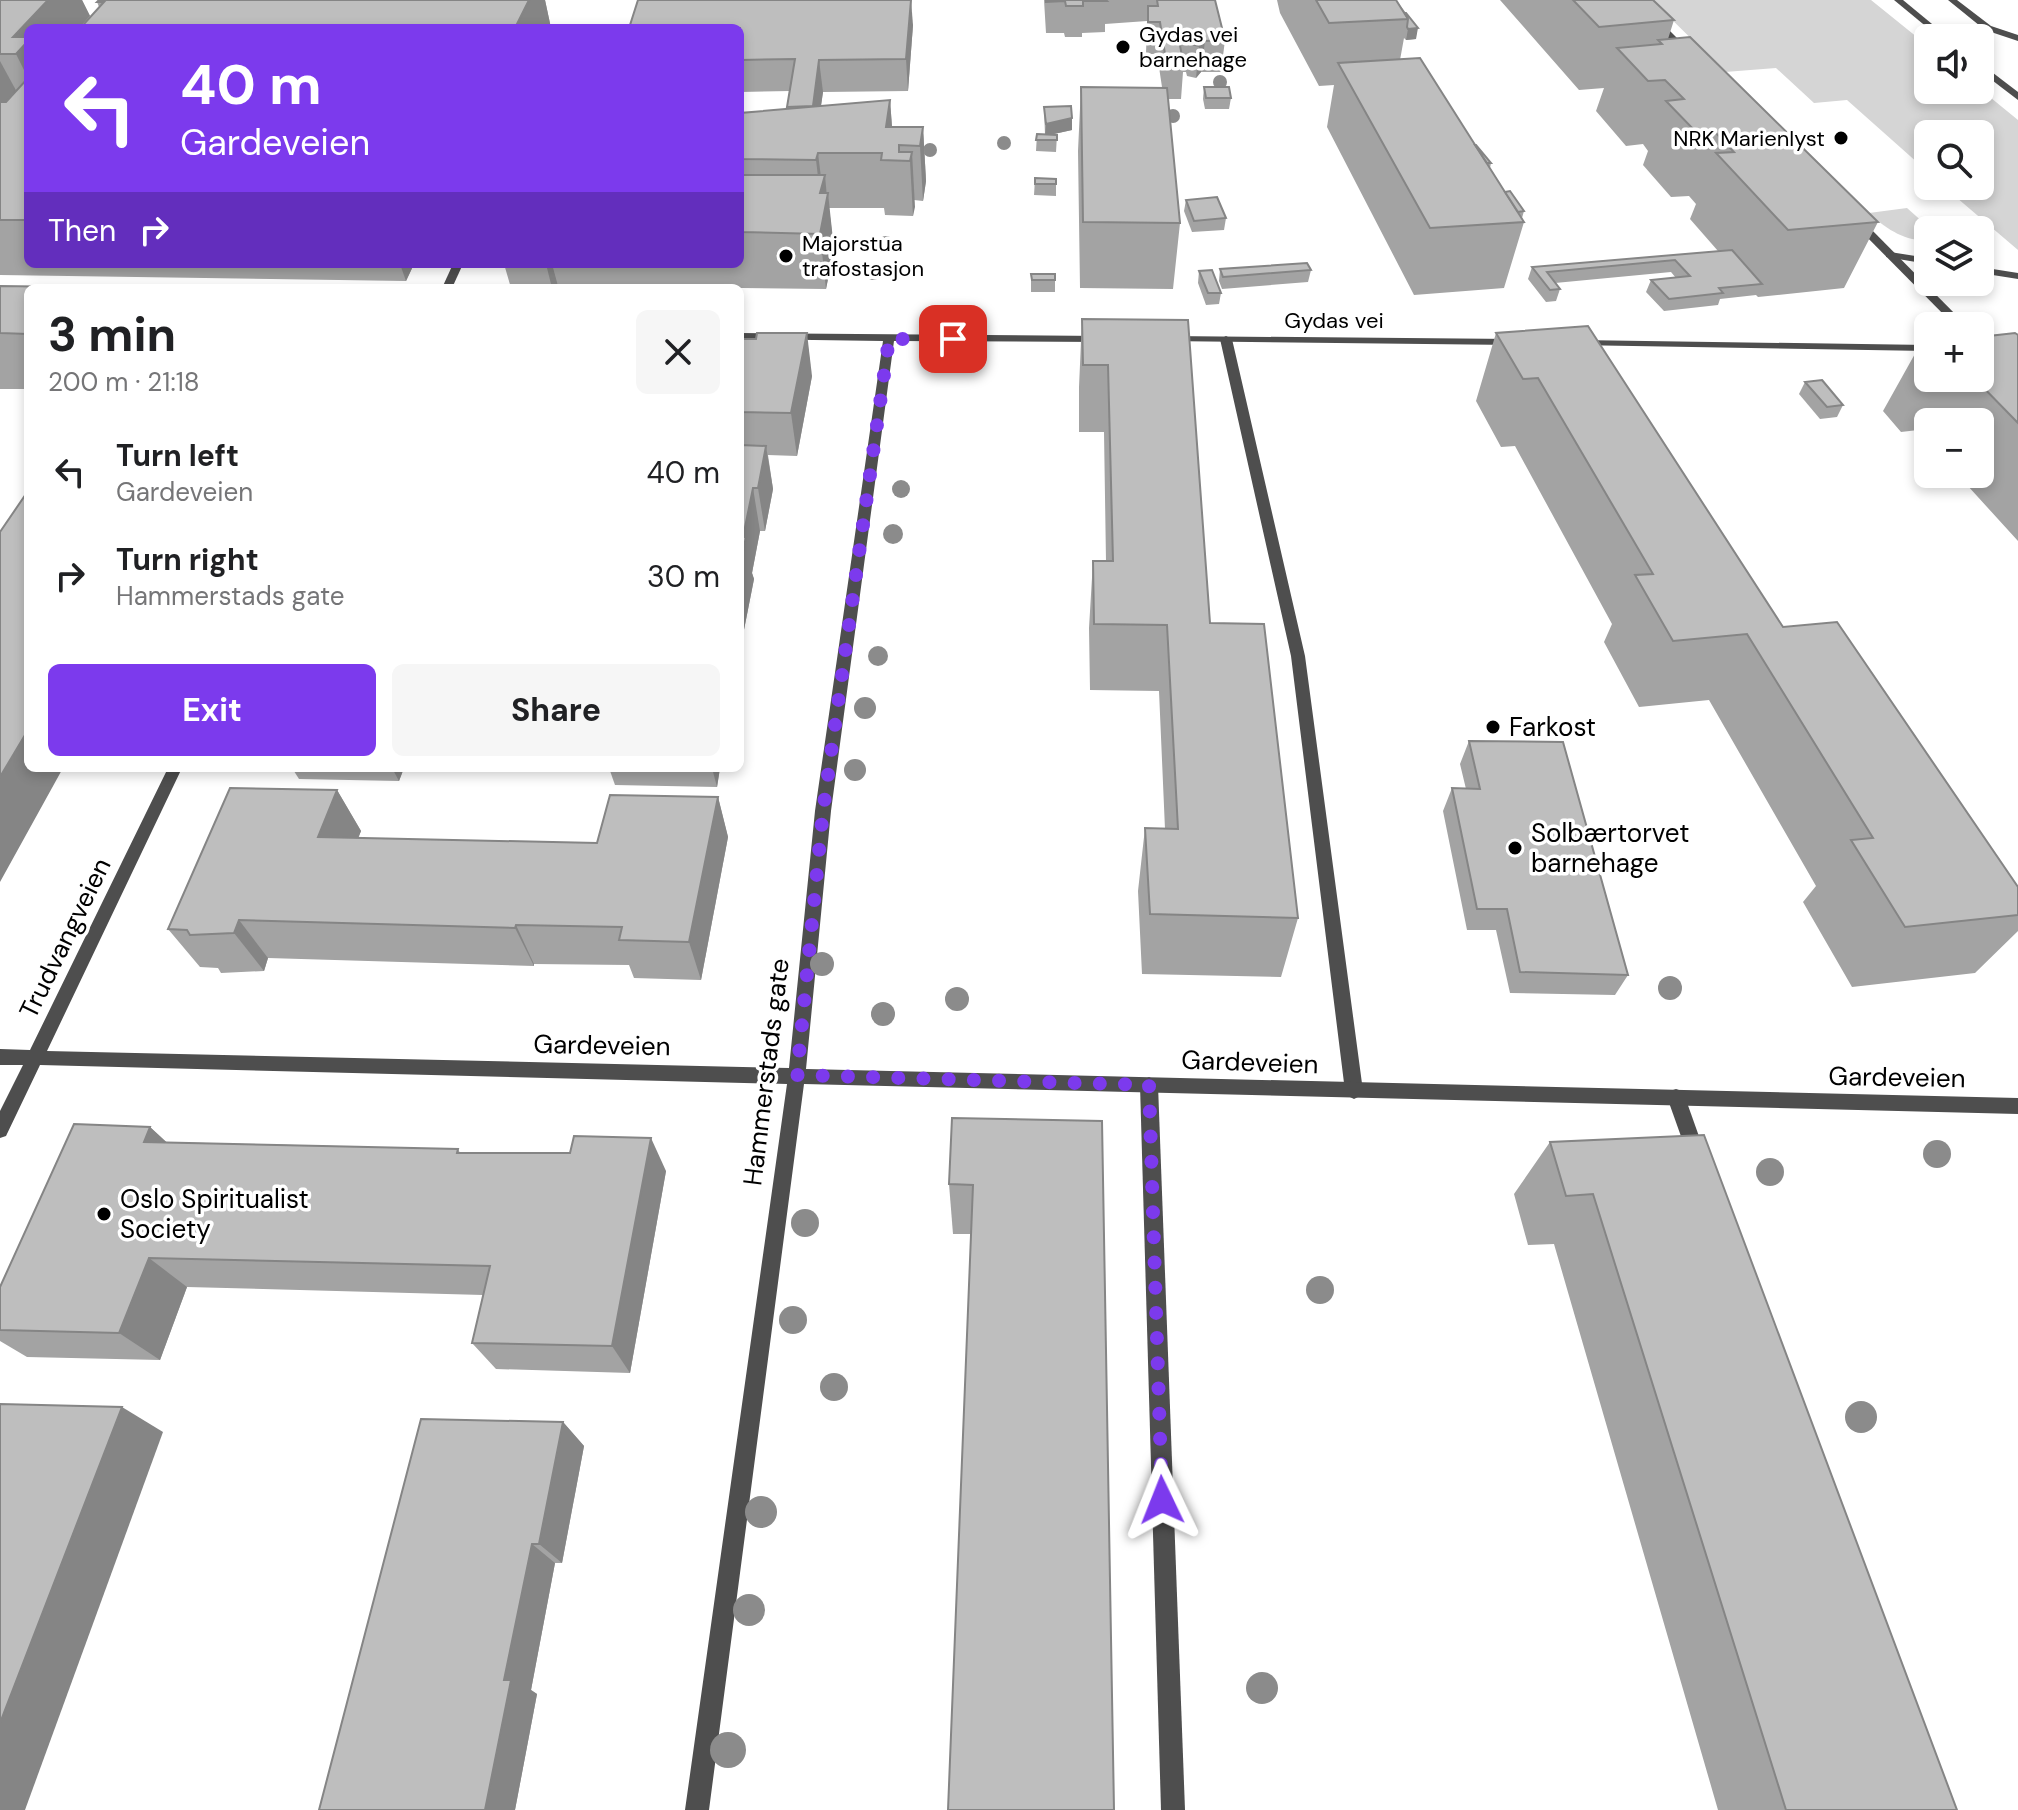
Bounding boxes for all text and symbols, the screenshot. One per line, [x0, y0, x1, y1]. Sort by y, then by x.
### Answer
place label: Gydas vei barnehage [1139, 20, 1247, 74]
map controls [1914, 24, 1994, 488]
button: sound [1914, 24, 1994, 104]
marker: Gydas vei barnehage [1114, 38, 1132, 56]
text: 40 m [180, 48, 322, 121]
icon: left [48, 56, 152, 160]
text: Gardeveien [180, 119, 370, 166]
button: search [1914, 120, 1994, 200]
place label: NRK Marienlyst [1673, 124, 1825, 153]
marker: NRK Marienlyst [1832, 129, 1850, 147]
icon: right [132, 208, 176, 252]
text: Then [48, 211, 116, 250]
button: layers [1914, 216, 1994, 296]
place label: Majorstua trafostasjon [802, 229, 924, 283]
marker: Majorstua trafostasjon [777, 247, 795, 265]
text: 3 min [48, 303, 176, 366]
pin [919, 305, 987, 373]
street label: Gydas vei [1284, 306, 1384, 335]
button: close [636, 310, 720, 394]
button: + [1914, 312, 1994, 392]
icon: arrive [931, 317, 975, 361]
text: 200 m · 21:18 [48, 365, 200, 399]
button: − [1914, 408, 1994, 488]
text: Turn left [116, 436, 239, 475]
icon: left [48, 450, 92, 494]
text: 40 m [647, 453, 720, 492]
text: Gardeveien [116, 475, 253, 509]
text: Turn right [116, 540, 259, 579]
icon: right [48, 554, 92, 598]
text: 30 m [647, 557, 720, 596]
text: Hammerstads gate [116, 579, 345, 613]
button: Exit [48, 664, 376, 756]
button: Share [392, 664, 720, 756]
place label: Farkost [1509, 710, 1596, 744]
marker: Farkost [1484, 718, 1502, 736]
place label: Solbærtorvet barnehage [1531, 816, 1689, 880]
marker: Solbærtorvet barnehage [1506, 839, 1524, 857]
street label: Trudvangveien [11, 852, 119, 1024]
street label: Hammerstads gate [735, 957, 797, 1187]
street label: Gardeveien [533, 1027, 671, 1063]
street label: Gardeveien [1181, 1043, 1319, 1081]
street label: Gardeveien [1828, 1059, 1966, 1095]
place label: Oslo Spiritualist Society [120, 1182, 309, 1246]
marker: Oslo Spiritualist Society [95, 1205, 113, 1223]
position arrow [1120, 1458, 1204, 1542]

